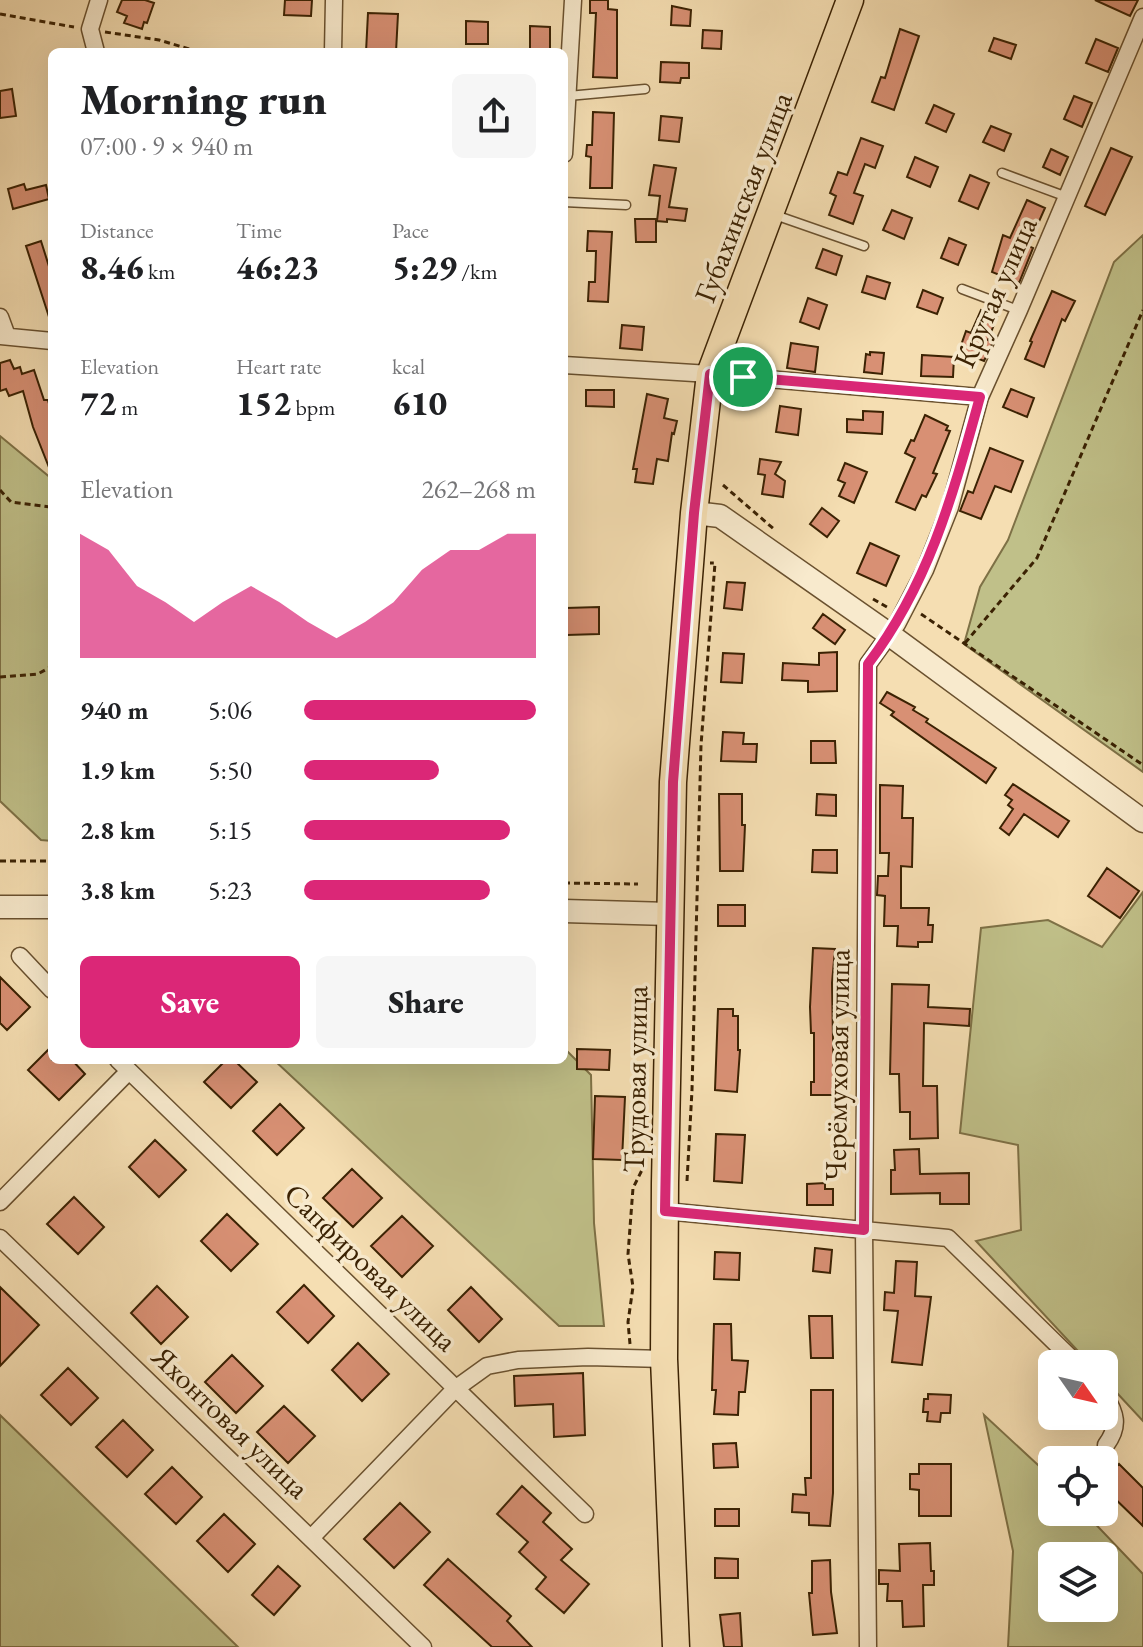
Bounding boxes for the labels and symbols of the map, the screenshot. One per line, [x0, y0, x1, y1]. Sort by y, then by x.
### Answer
street label: Губахинская улица [685, 86, 801, 308]
street label: Крутая улица [944, 210, 1046, 374]
pin [709, 343, 777, 411]
street label: Черёмуховая улица [815, 948, 859, 1182]
street label: Трудовая улица [614, 985, 656, 1173]
street label: Сапфировая улица [276, 1174, 466, 1360]
street label: Яхонтовая улица [143, 1336, 318, 1507]
north arrow [1038, 1350, 1118, 1430]

